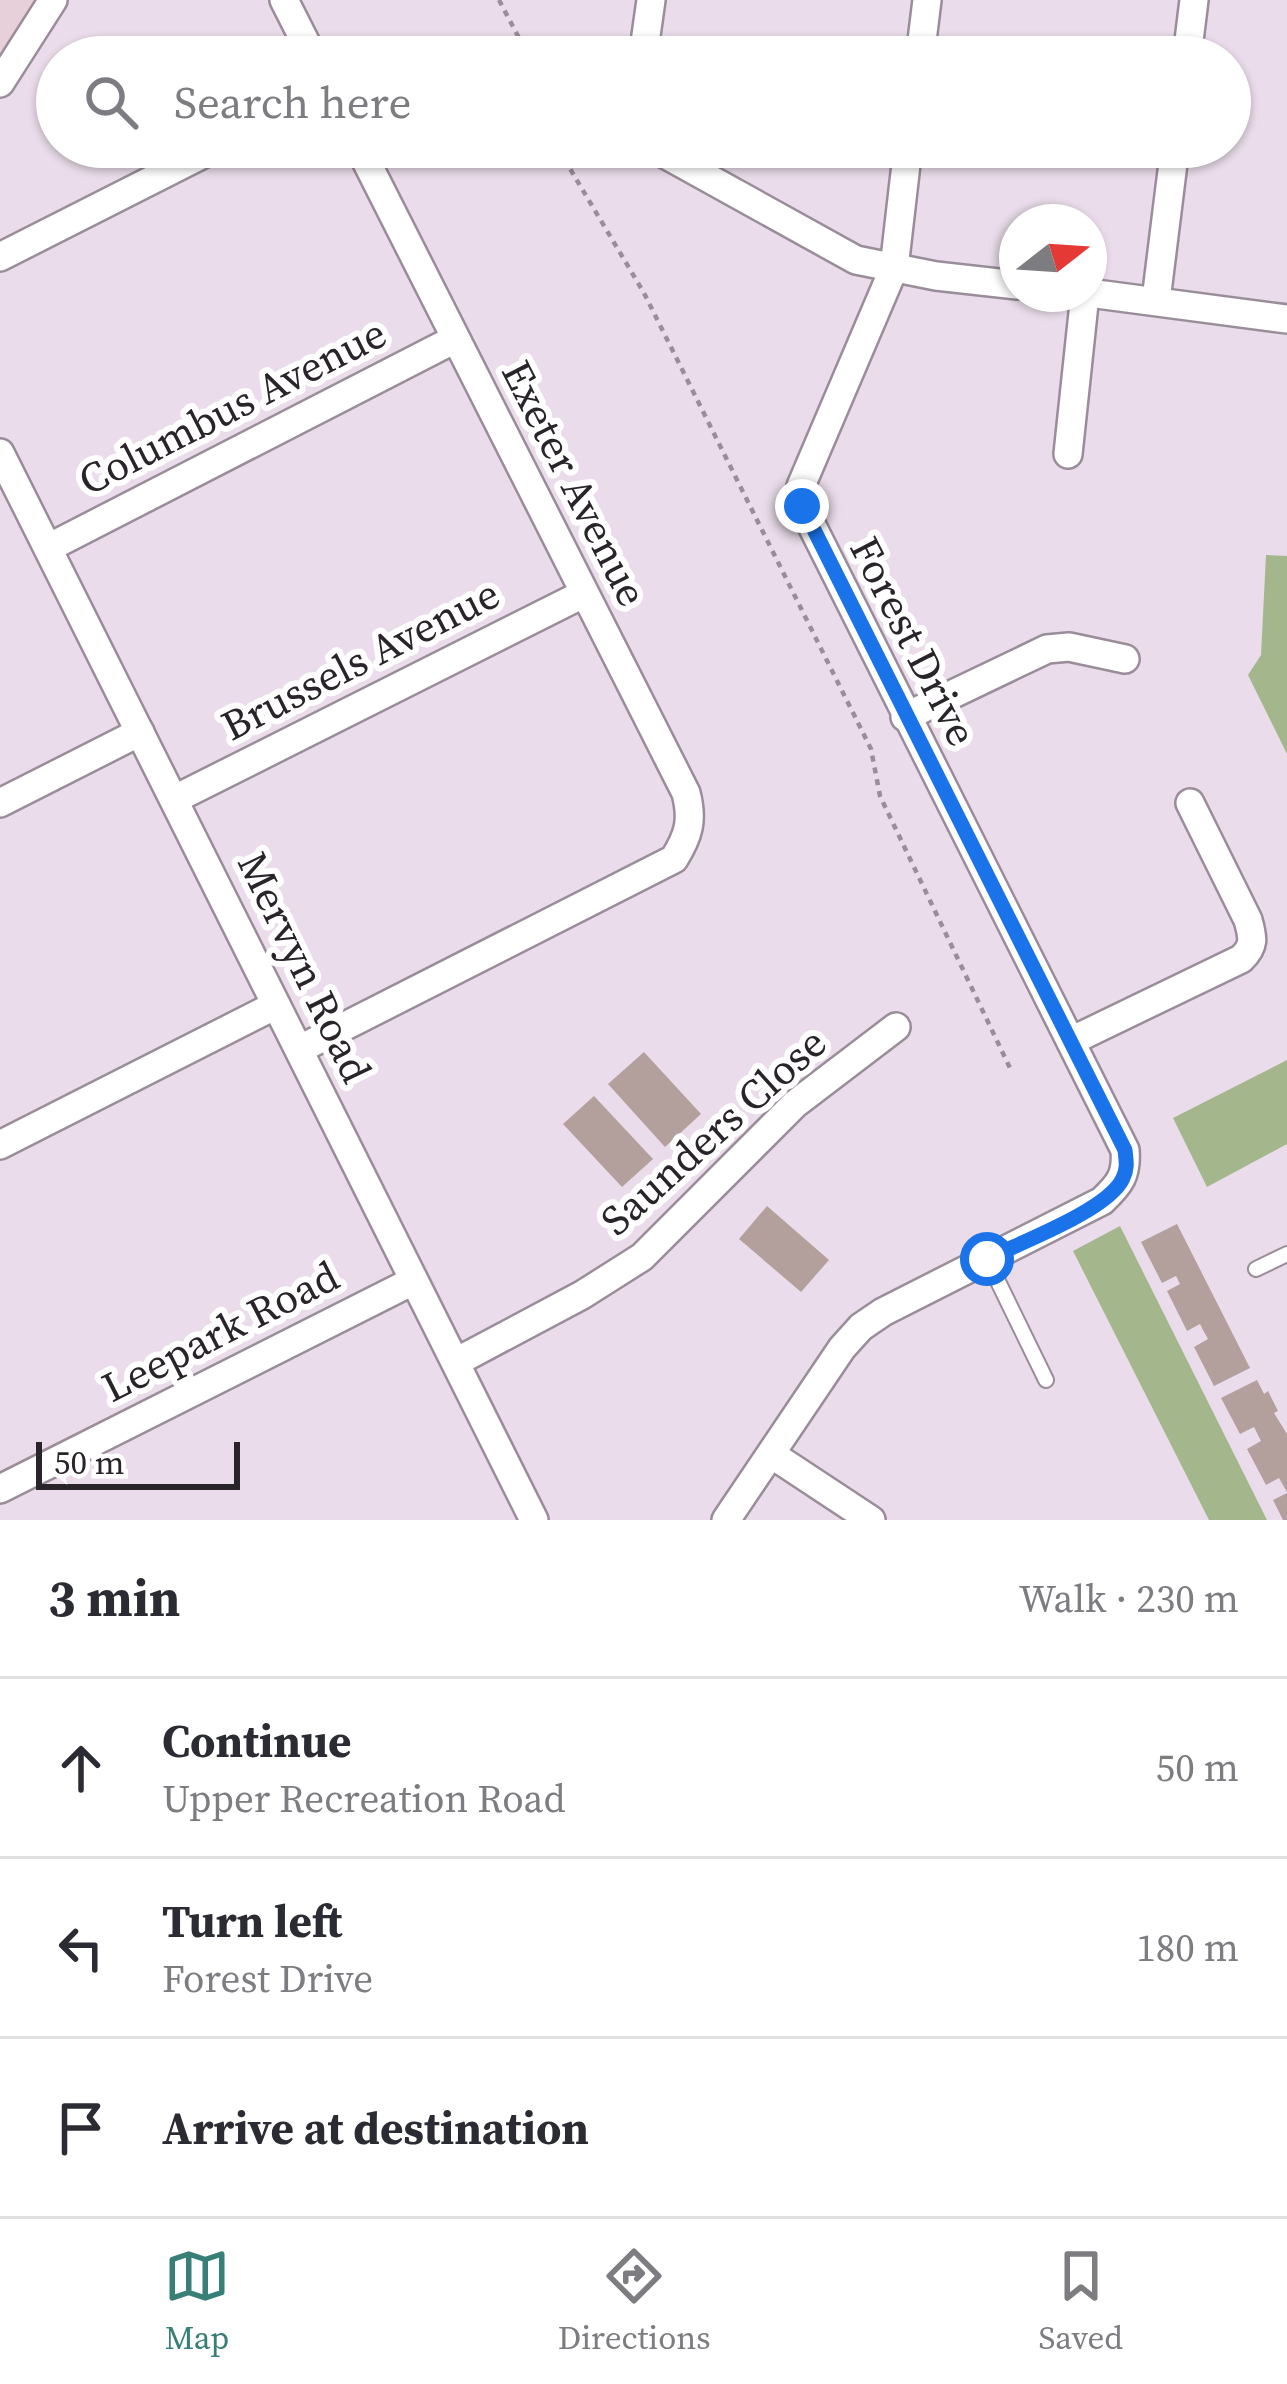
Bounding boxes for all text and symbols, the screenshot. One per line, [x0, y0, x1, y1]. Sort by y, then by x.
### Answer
search box [36, 36, 1251, 168]
icon: search [78, 69, 144, 135]
text: Search here [174, 71, 411, 133]
north arrow [999, 204, 1107, 312]
street label: Columbus Avenue [68, 303, 396, 509]
street label: Exeter Avenue [488, 350, 662, 616]
route end [775, 479, 829, 533]
street label: Forest Drive [837, 527, 991, 755]
street label: Brussels Avenue [211, 564, 509, 754]
street label: Mervyn Road [224, 842, 386, 1092]
street label: Saunders Close [588, 1014, 838, 1248]
route start [960, 1232, 1014, 1286]
street label: Leepark Road [92, 1246, 348, 1415]
scale bar [36, 1436, 240, 1489]
text: 50 m [54, 1440, 124, 1485]
text: 3 min [48, 1563, 180, 1633]
text: Walk · 230 m [1019, 1572, 1239, 1625]
text: Continue [162, 1710, 351, 1772]
icon: ahead [48, 1735, 114, 1801]
text: 50 m [1156, 1741, 1239, 1794]
text: Upper Recreation Road [162, 1772, 566, 1825]
text: Turn left [162, 1890, 342, 1952]
icon: left [48, 1915, 114, 1981]
text: 180 m [1136, 1921, 1239, 1974]
text: Forest Drive [162, 1952, 373, 2005]
icon: arrive [48, 2095, 114, 2161]
text: Arrive at destination [162, 2097, 589, 2159]
tab: Map [164, 2243, 230, 2360]
tab: Directions [558, 2243, 711, 2360]
tab: Saved [1038, 2243, 1123, 2360]

